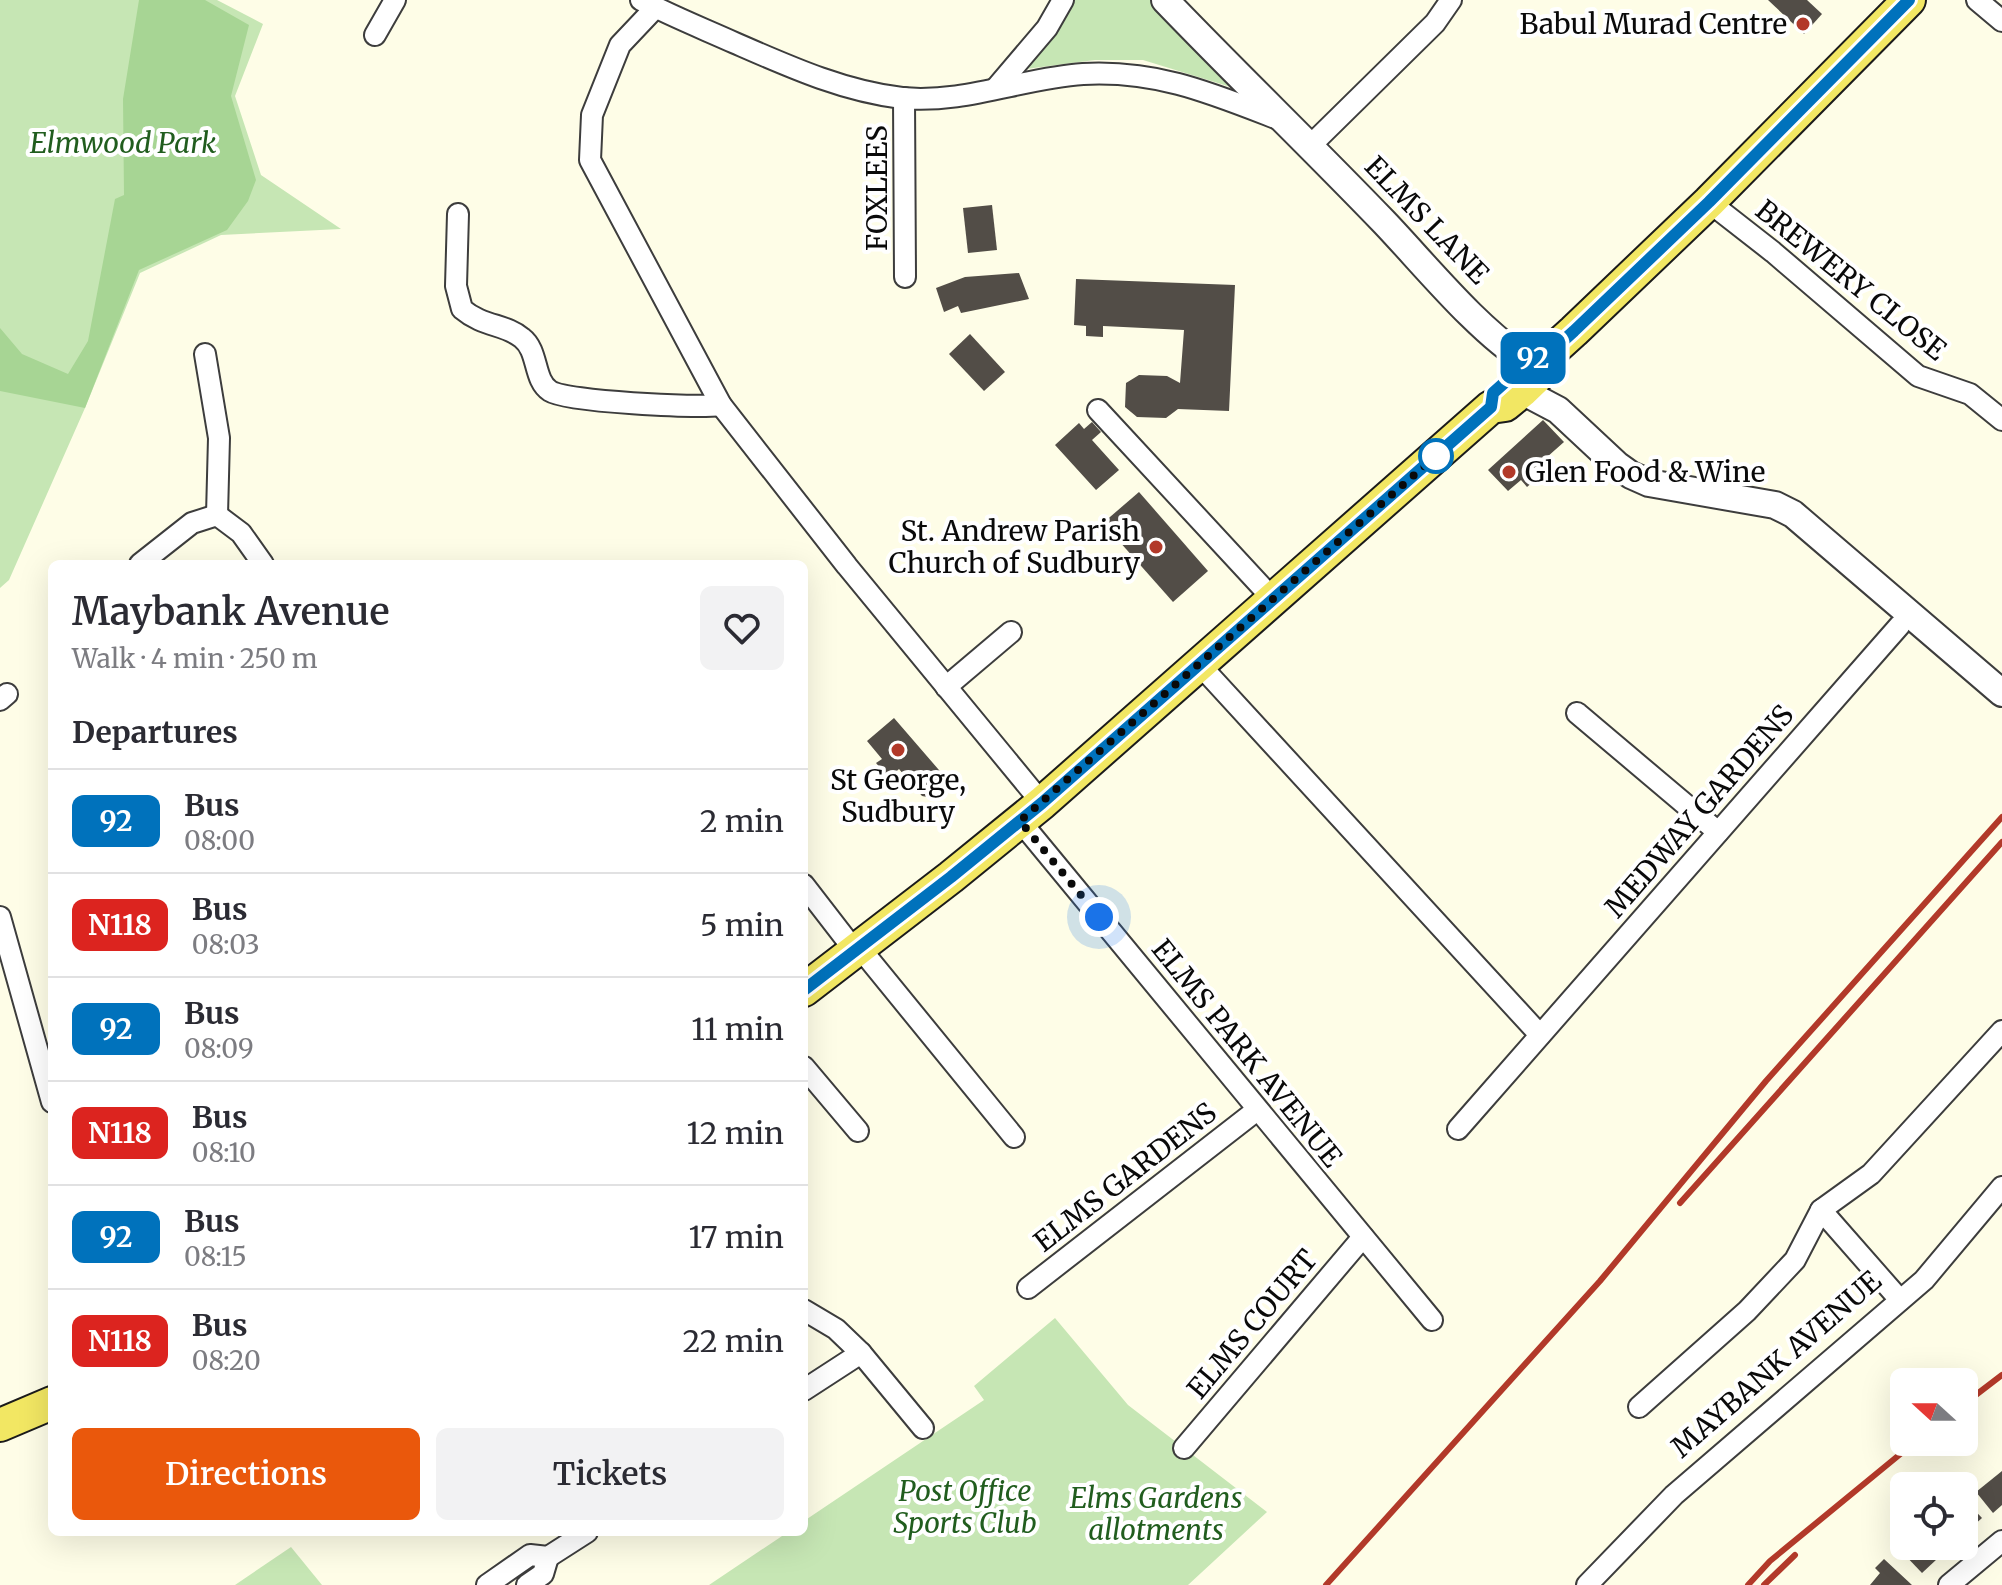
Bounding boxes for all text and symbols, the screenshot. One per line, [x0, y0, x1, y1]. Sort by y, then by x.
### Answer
place label: Babul Murad Centre [1519, 6, 1787, 42]
marker: Babul Murad Centre [1794, 15, 1812, 33]
park label: Elmwood Park [30, 125, 216, 161]
street label: FOXLEES [859, 125, 895, 251]
street label: ELMS LANE [1357, 149, 1497, 292]
street label: BREWERY CLOSE [1748, 192, 1954, 368]
line badge: 92 [1497, 332, 1569, 384]
text: 92 [1517, 340, 1549, 376]
unlabelled marker [1419, 439, 1453, 473]
place label: Glen Food & Wine [1525, 454, 1765, 490]
marker: Glen Food & Wine [1500, 463, 1518, 481]
place label: St. Andrew Parish Church of Sudbury [888, 513, 1141, 581]
marker: St. Andrew Parish Church of Sudbury [1147, 538, 1165, 556]
button: heart [700, 586, 784, 670]
text: Maybank Avenue [72, 588, 390, 635]
text: Walk · 4 min · 250 m [72, 642, 318, 675]
street label: MEDWAY GARDENS [1597, 697, 1801, 925]
text: Departures [72, 713, 238, 751]
marker: St George, Sudbury [889, 741, 907, 759]
place label: St George, Sudbury [830, 762, 966, 830]
text: Bus [184, 786, 240, 824]
text: 2 min [700, 802, 784, 840]
text: 92 [100, 803, 132, 839]
text: 08:00 [184, 824, 255, 857]
text: Bus [192, 890, 247, 928]
your location [1079, 897, 1119, 937]
text: 5 min [700, 906, 784, 944]
text: N118 [88, 907, 152, 943]
text: 08:03 [192, 928, 260, 961]
street label: ELMS PARK AVENUE [1144, 932, 1350, 1174]
text: Bus [184, 994, 240, 1032]
text: 11 min [691, 1010, 784, 1048]
text: 92 [100, 1011, 132, 1047]
text: 08:09 [184, 1032, 254, 1065]
street label: ELMS GARDENS [1027, 1095, 1223, 1259]
text: Bus [192, 1098, 247, 1136]
text: 12 min [687, 1114, 784, 1152]
text: N118 [88, 1115, 152, 1151]
text: 08:10 [192, 1136, 256, 1169]
text: Bus [184, 1202, 240, 1240]
text: 17 min [689, 1218, 784, 1256]
text: 92 [100, 1219, 132, 1255]
text: 08:15 [184, 1240, 247, 1273]
street label: ELMS COURT [1179, 1242, 1325, 1406]
street label: MAYBANK AVENUE [1664, 1263, 1889, 1465]
text: Bus [192, 1306, 247, 1344]
text: 22 min [682, 1322, 784, 1360]
text: N118 [88, 1323, 152, 1359]
text: 08:20 [192, 1344, 261, 1377]
north arrow [1890, 1368, 1978, 1456]
map controls [1890, 1368, 1978, 1560]
button: Directions [72, 1428, 420, 1520]
button: Tickets [436, 1428, 784, 1520]
button: locate [1890, 1472, 1978, 1560]
park label: Post Office Sports Club [893, 1473, 1037, 1541]
park label: Elms Gardens allotments [1070, 1480, 1242, 1548]

